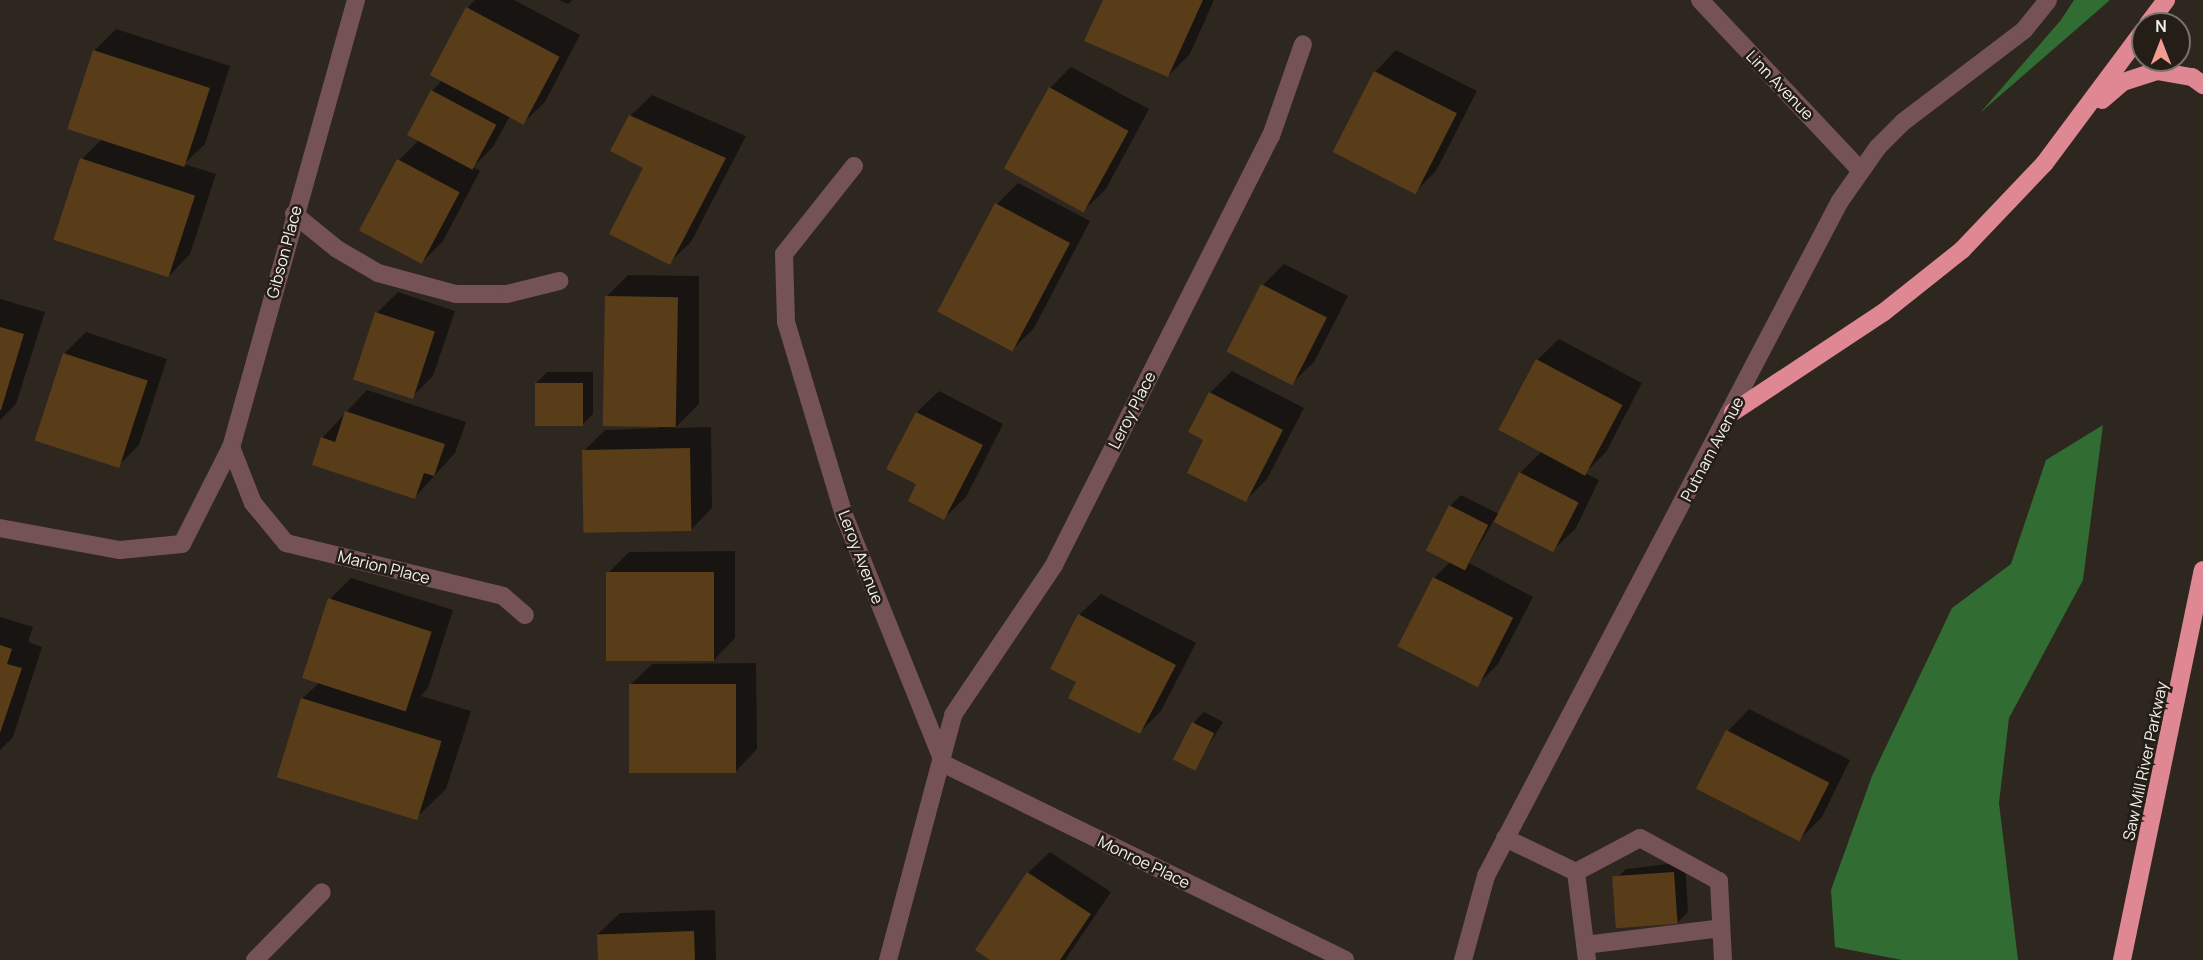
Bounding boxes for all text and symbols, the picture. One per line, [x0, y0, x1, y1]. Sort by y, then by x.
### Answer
north arrow [2131, 12, 2191, 72]
text: N [2155, 15, 2167, 37]
street label: Linn Avenue [1742, 46, 1818, 124]
street label: Gibson Place [262, 204, 306, 300]
street label: Leroy Place [1104, 368, 1160, 452]
street label: Putnam Avenue [1676, 393, 1748, 505]
street label: Leroy Avenue [834, 507, 888, 607]
street label: Marion Place [336, 546, 432, 588]
street label: Saw Mill River Parkway [2119, 680, 2171, 842]
street label: Monroe Place [1095, 831, 1193, 893]

